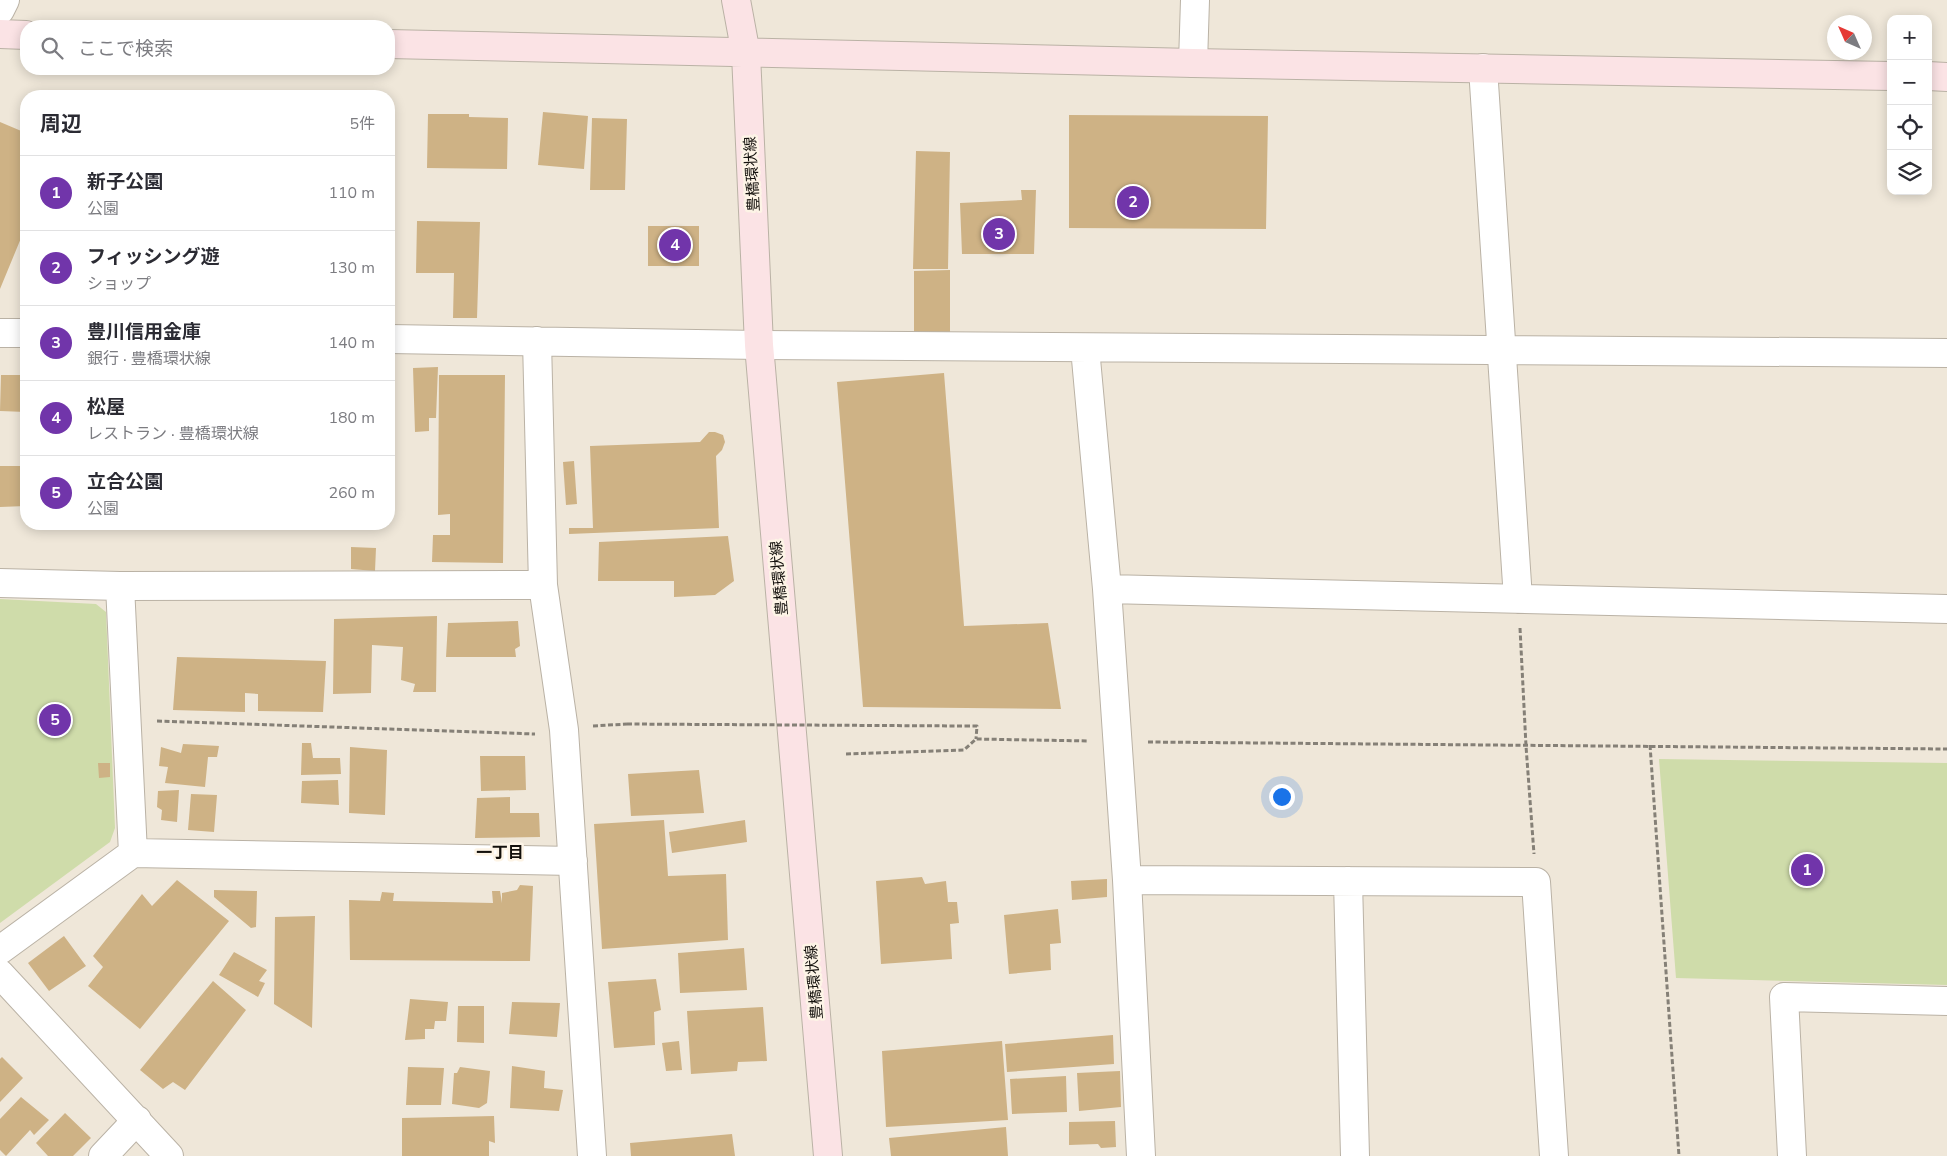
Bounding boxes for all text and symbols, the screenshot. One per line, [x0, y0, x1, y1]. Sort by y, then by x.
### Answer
north arrow [1827, 15, 1872, 60]
map controls [1887, 15, 1932, 195]
button: + [1887, 15, 1932, 60]
search box [20, 20, 395, 75]
icon: search [38, 34, 66, 62]
text: ここで検索 [78, 36, 173, 62]
button: − [1887, 60, 1932, 105]
button: locate [1887, 105, 1932, 150]
text: 周辺 [40, 110, 82, 138]
text: 5件 [349, 113, 375, 135]
street label: 豊橋環状線 [740, 136, 764, 212]
button: layers [1887, 150, 1932, 195]
text: 新子公園 [87, 169, 163, 195]
text: 1 [51, 182, 61, 204]
text: 110 m [328, 182, 375, 204]
pin: 2 [1117, 183, 1149, 221]
text: 公園 [87, 198, 119, 220]
pin: 3 [983, 215, 1015, 253]
pin: 4 [659, 226, 691, 264]
text: フィッシング遊 [87, 244, 220, 270]
text: 2 [51, 257, 61, 279]
text: 130 m [328, 257, 375, 279]
text: ショップ [87, 273, 151, 295]
text: 豊川信用金庫 [87, 319, 201, 345]
text: 3 [51, 332, 61, 354]
text: 140 m [328, 332, 375, 354]
text: 銀行 · 豊橋環状線 [87, 348, 211, 370]
text: 松屋 [87, 394, 125, 420]
text: 4 [51, 407, 61, 429]
text: 180 m [328, 407, 375, 429]
text: レストラン · 豊橋環状線 [87, 423, 259, 445]
text: 立合公園 [87, 469, 163, 495]
text: 5 [51, 482, 61, 504]
text: 260 m [328, 482, 375, 504]
text: 公園 [87, 498, 119, 520]
street label: 豊橋環状線 [766, 540, 792, 616]
pin: 5 [39, 701, 71, 739]
your location [1269, 784, 1295, 810]
district label: 一丁目 [476, 842, 524, 864]
pin: 1 [1791, 851, 1823, 889]
street label: 豊橋環状線 [801, 944, 827, 1020]

